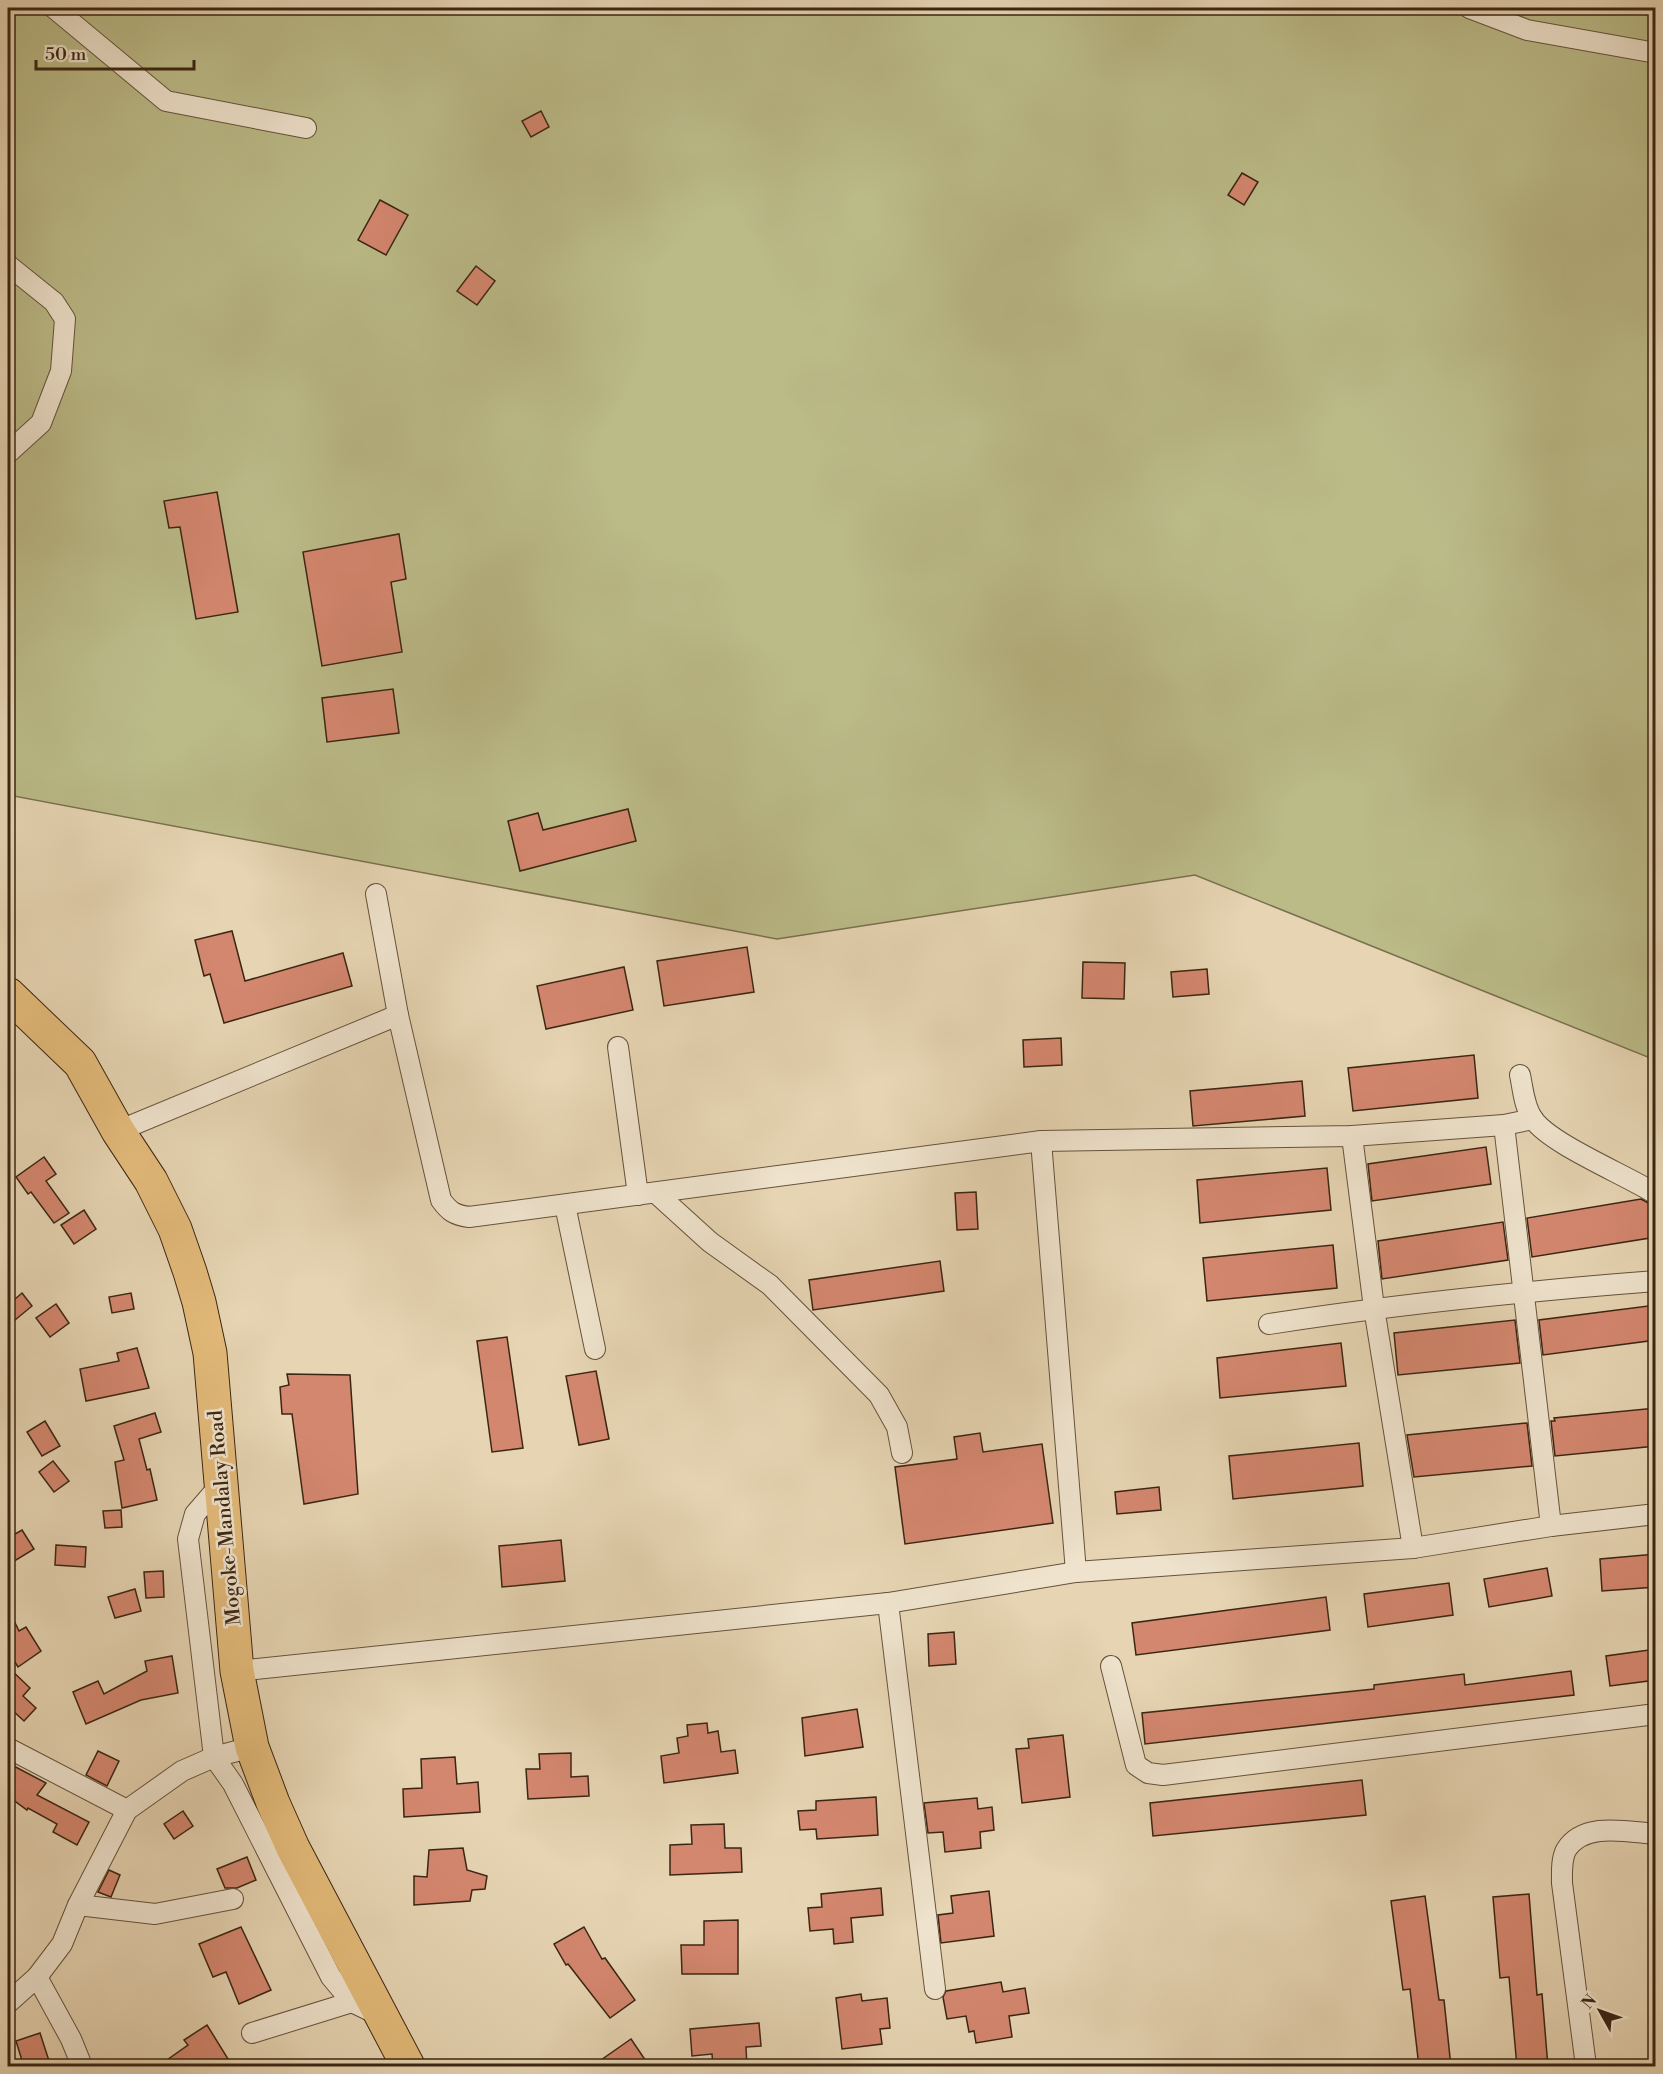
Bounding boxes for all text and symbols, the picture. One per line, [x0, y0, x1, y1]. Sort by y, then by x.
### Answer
scale bar [36, 33, 194, 71]
text: 50 m [45, 43, 87, 66]
street label: Mogoke-Mandalay Road [204, 1409, 247, 1627]
north arrow [1570, 1981, 1630, 2041]
text: N [1578, 1990, 1601, 2013]

